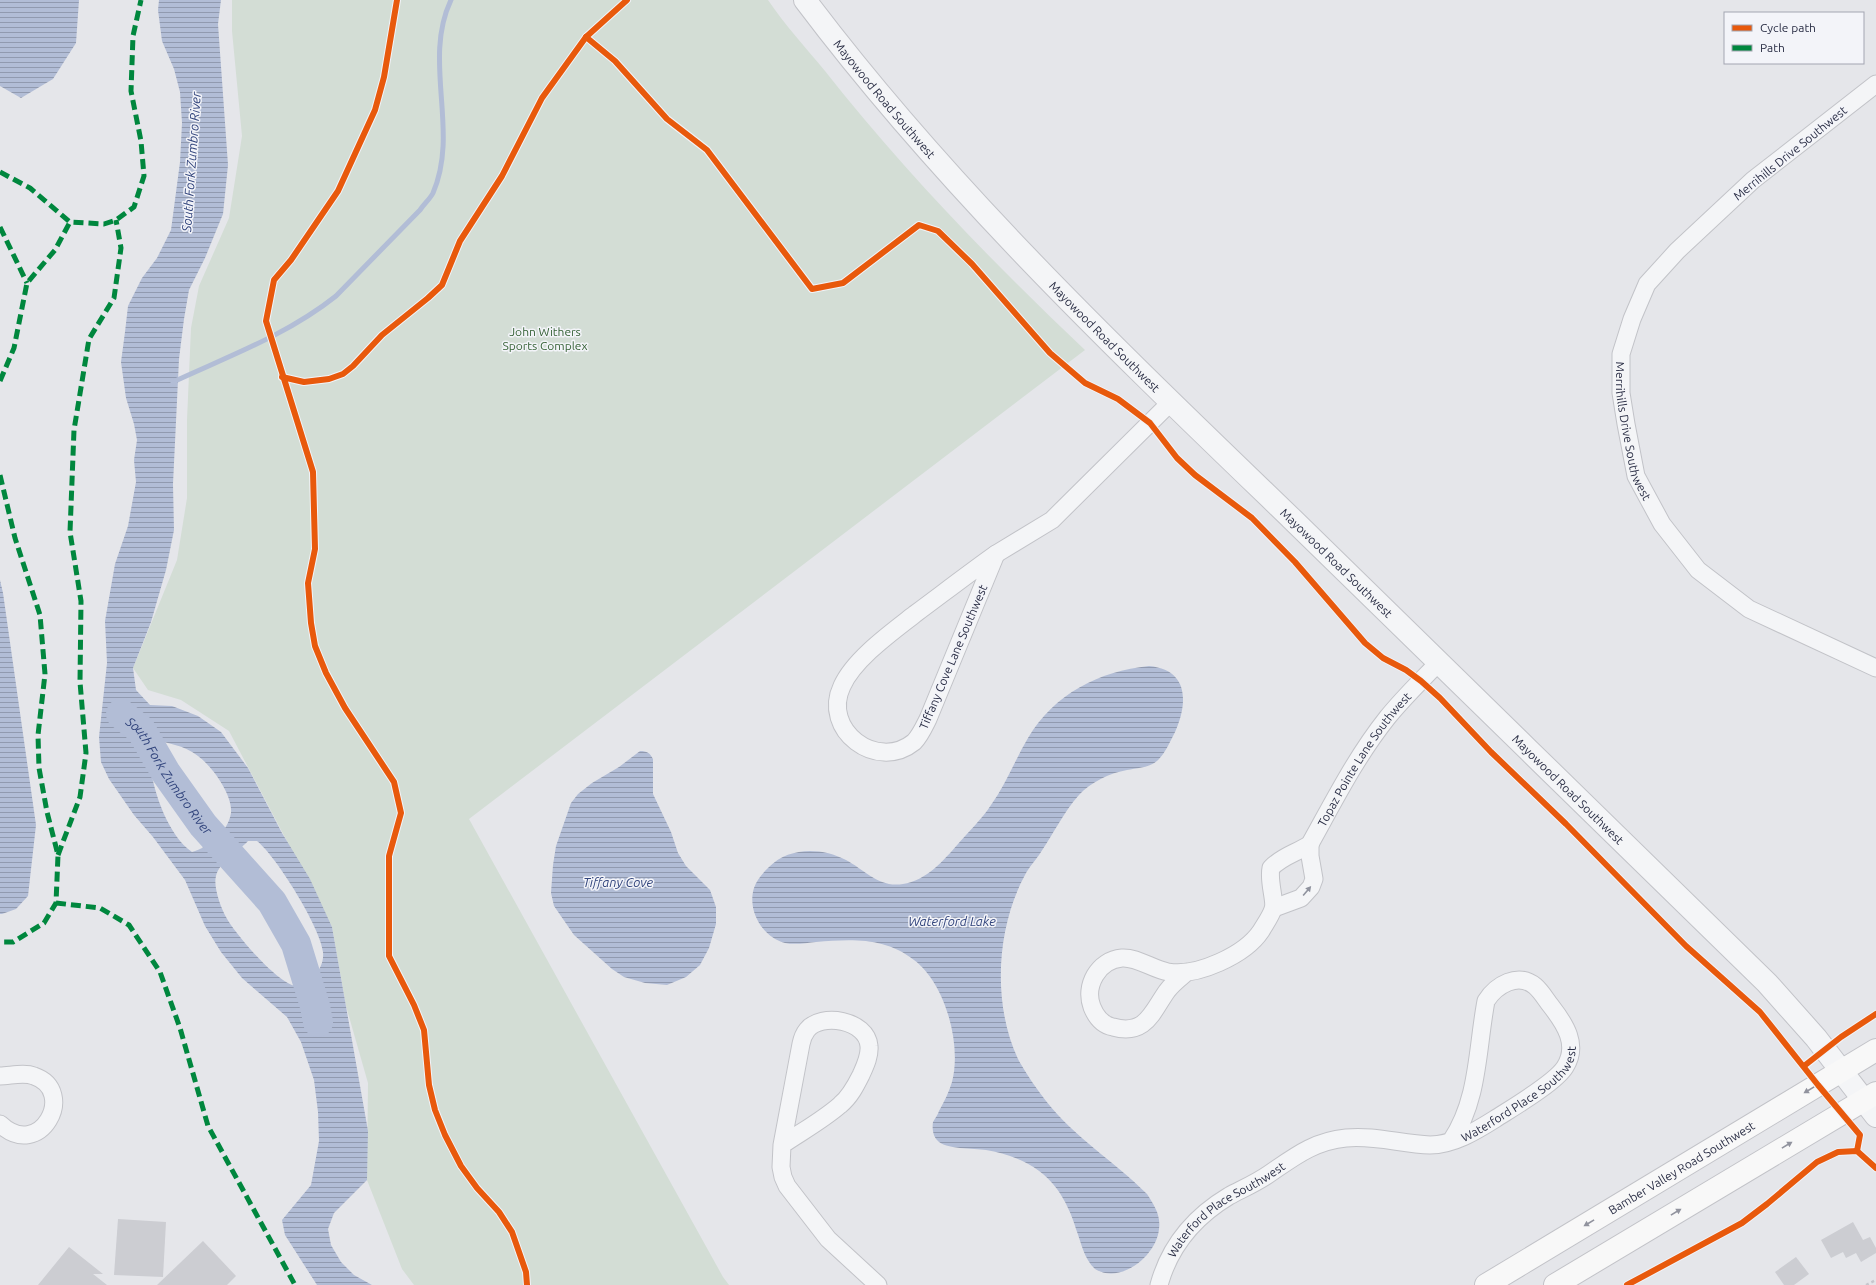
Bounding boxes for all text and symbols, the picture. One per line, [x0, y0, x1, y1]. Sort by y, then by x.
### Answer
legend [1724, 12, 1864, 64]
text: Cycle path [1760, 21, 1816, 34]
street label: Mayowood Road Southwest [831, 37, 938, 161]
text: Path [1760, 41, 1785, 54]
water label: South Fork Zumbro River [179, 91, 203, 233]
street label: Merrihills Drive Southwest [1731, 103, 1849, 203]
street label: Mayowood Road Southwest [1047, 278, 1163, 394]
park label: John Withers Sports Complex [502, 325, 588, 352]
street label: Merrihills Drive Southwest [1614, 362, 1654, 502]
street label: Mayowood Road Southwest [1278, 505, 1396, 620]
street label: Tiffany Cove Lane Southwest [917, 582, 990, 731]
street label: Topaz Pointe Lane Southwest [1315, 689, 1413, 828]
water label: South Fork Zumbro River [123, 713, 216, 838]
street label: Mayowood Road Southwest [1510, 732, 1627, 847]
water label: Tiffany Cove [583, 875, 653, 890]
one-way arrow [1303, 885, 1312, 896]
water label: Waterford Lake [908, 914, 996, 929]
street label: Waterford Place Southwest [1459, 1046, 1577, 1144]
one-way arrow [1803, 1087, 1815, 1094]
street label: Bamber Valley Road Southwest [1606, 1118, 1757, 1216]
one-way arrow [1781, 1142, 1793, 1149]
street label: Waterford Place Southwest [1164, 1159, 1287, 1259]
one-way arrow [1670, 1209, 1682, 1216]
one-way arrow [1583, 1219, 1595, 1226]

